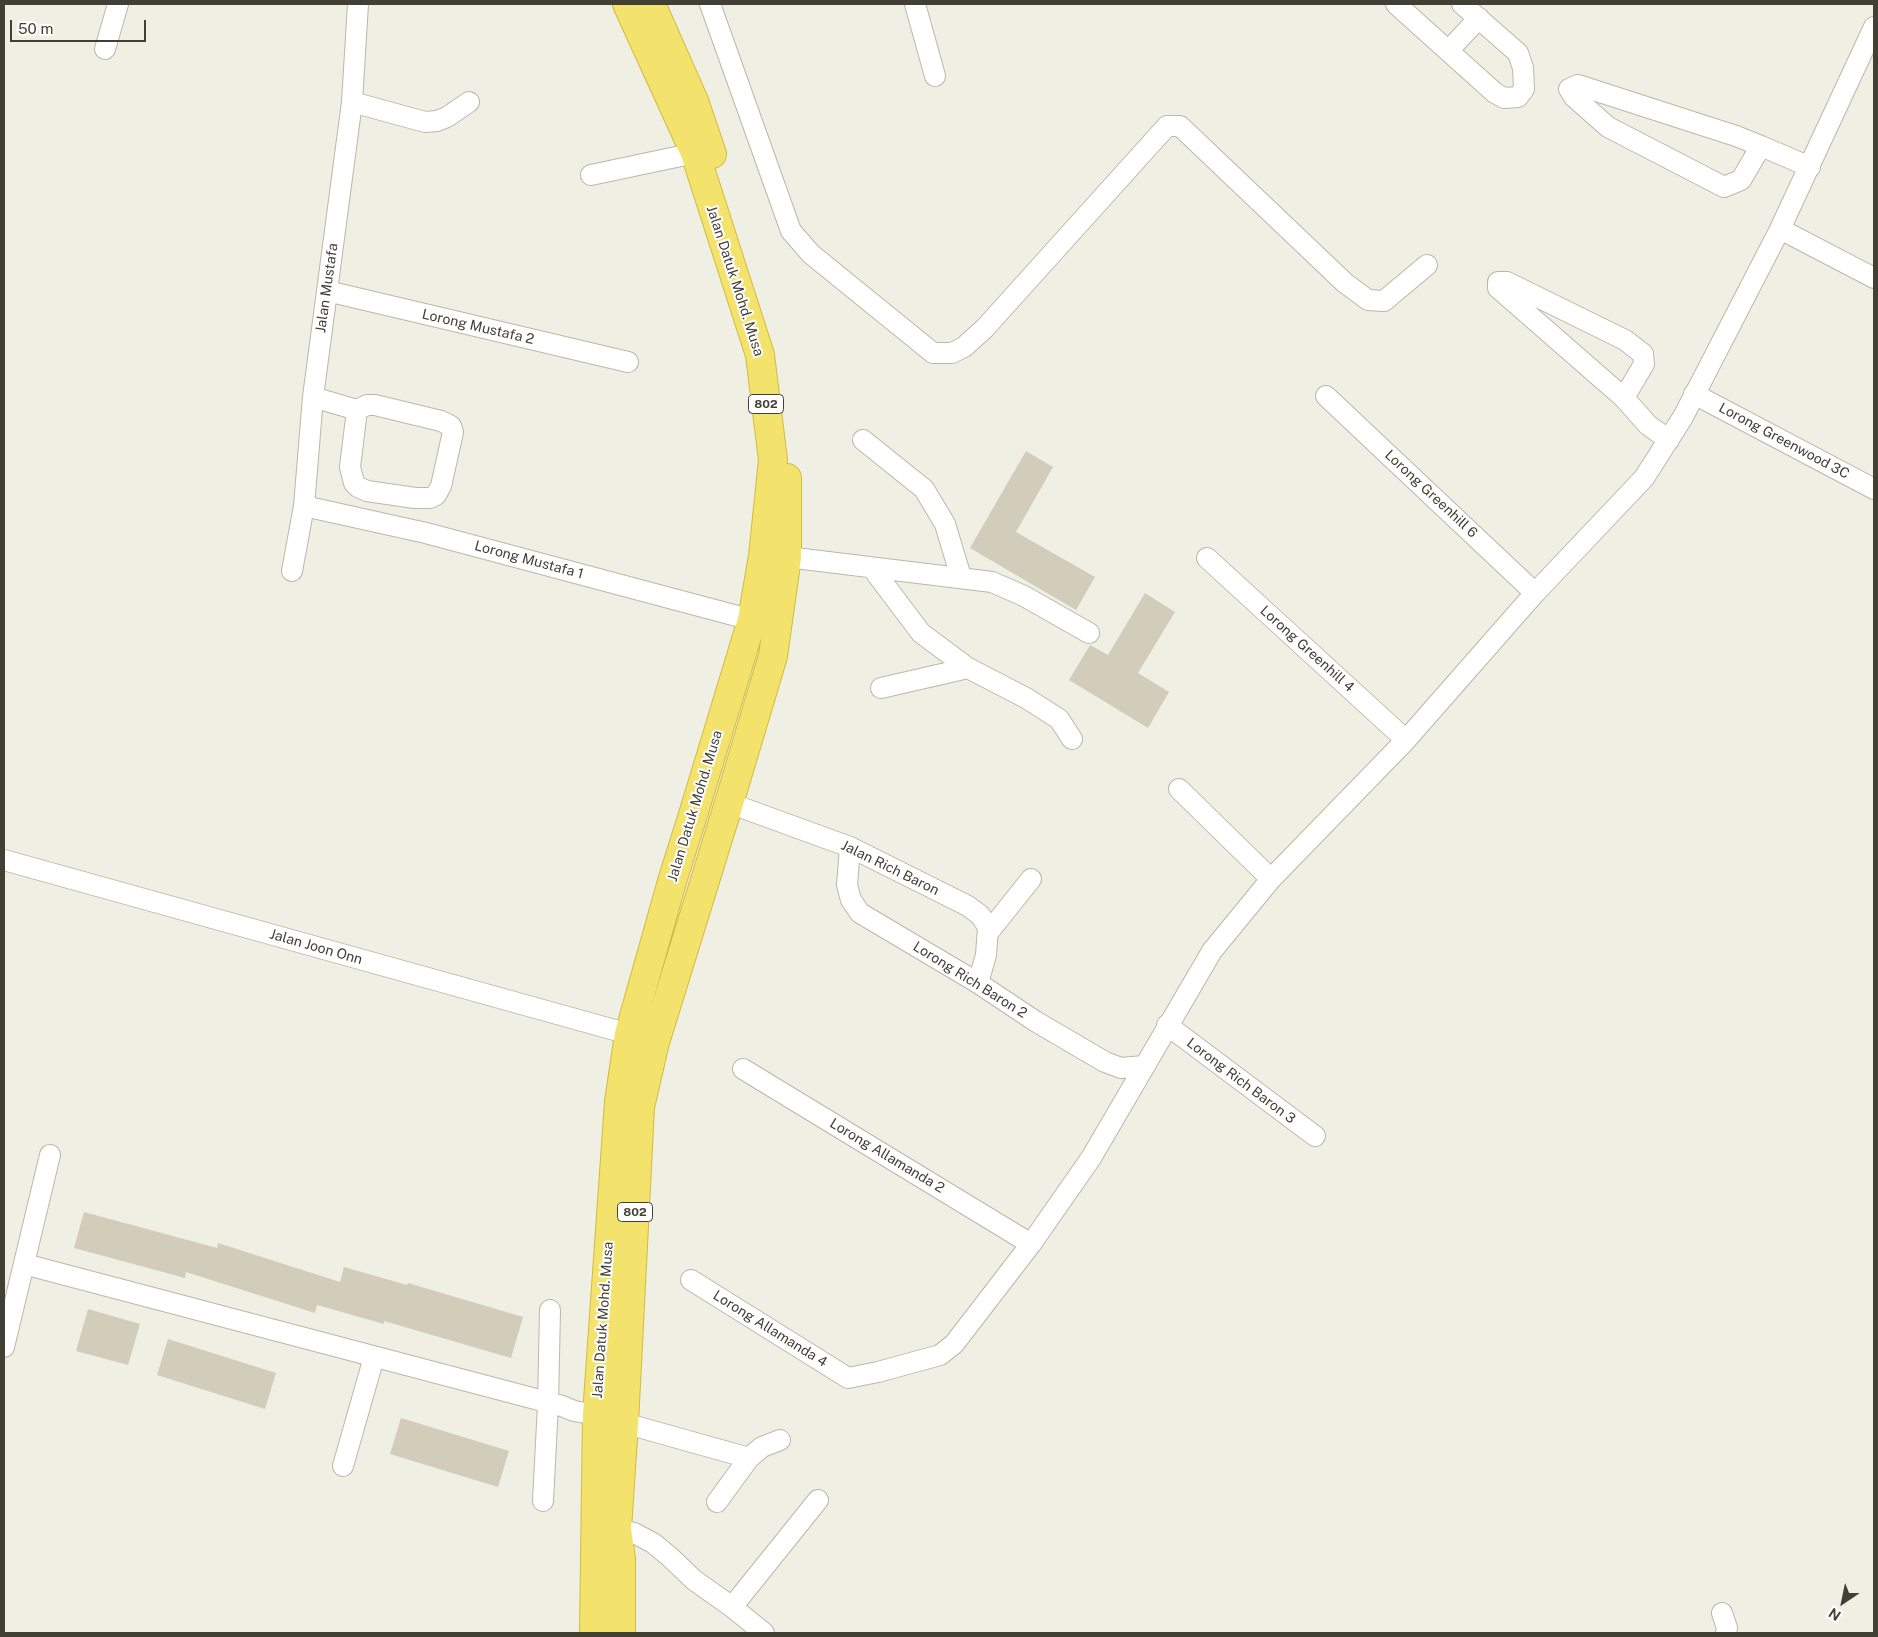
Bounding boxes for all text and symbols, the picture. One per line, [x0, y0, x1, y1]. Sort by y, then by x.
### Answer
scale bar [12, 10, 149, 42]
text: 50 m [18, 20, 53, 37]
street label: Jalan Datuk Mohd. Musa [703, 204, 767, 358]
street label: Jalan Mustafa [312, 242, 342, 334]
street label: Lorong Mustafa 2 [420, 306, 536, 348]
road number: 802 [748, 394, 784, 414]
street label: Lorong Greenwood 3C [1716, 399, 1852, 483]
street label: Lorong Greenhill 6 [1381, 447, 1481, 541]
street label: Lorong Mustafa 1 [473, 537, 585, 583]
street label: Lorong Greenhill 4 [1256, 602, 1358, 696]
street label: Jalan Datuk Mohd. Musa [664, 728, 726, 884]
street label: Jalan Rich Baron [838, 837, 942, 899]
street label: Jalan Joon Onn [268, 926, 364, 968]
street label: Lorong Rich Baron 2 [910, 938, 1030, 1022]
street label: Lorong Rich Baron 3 [1183, 1035, 1299, 1127]
street label: Lorong Allamanda 2 [827, 1115, 947, 1197]
road number: 802 [618, 1202, 652, 1222]
street label: Jalan Datuk Mohd. Musa [589, 1241, 617, 1399]
street label: Lorong Allamanda 4 [710, 1287, 830, 1371]
north arrow [1818, 1577, 1868, 1627]
text: N [1826, 1605, 1844, 1624]

